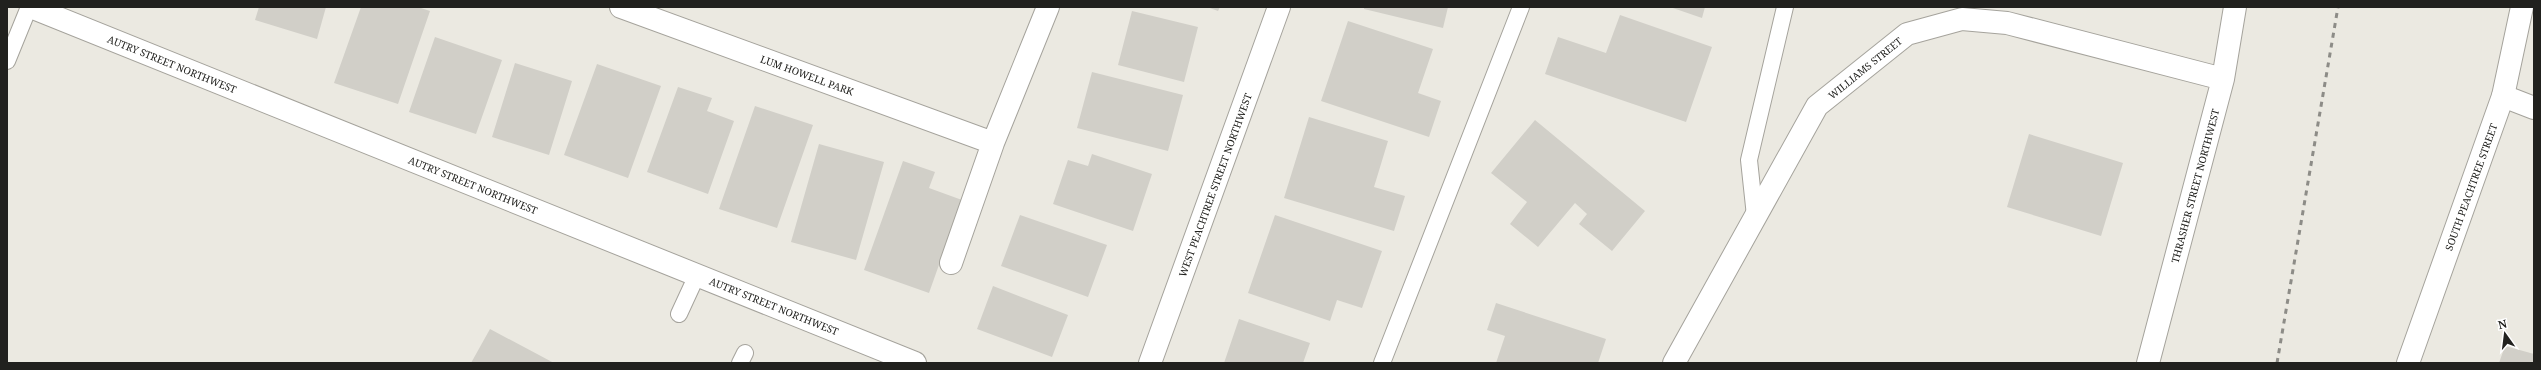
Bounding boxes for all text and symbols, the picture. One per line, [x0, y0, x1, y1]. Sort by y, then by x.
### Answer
street label: AUTRY STREET NORTHWEST [105, 32, 239, 96]
street label: WILLIAMS STREET [1825, 34, 1905, 102]
street label: LUM HOWELL PARK [758, 52, 857, 99]
street label: WEST PEACHTREE STREET NORTHWEST [1175, 91, 1255, 279]
street label: THRASHER STREET NORTHWEST [2168, 107, 2222, 265]
street label: SOUTH PEACHTREE STREET [2441, 122, 2501, 252]
street label: AUTRY STREET NORTHWEST [406, 153, 540, 217]
street label: AUTRY STREET NORTHWEST [707, 274, 841, 338]
north arrow [2485, 314, 2525, 354]
text: N [2496, 315, 2509, 332]

